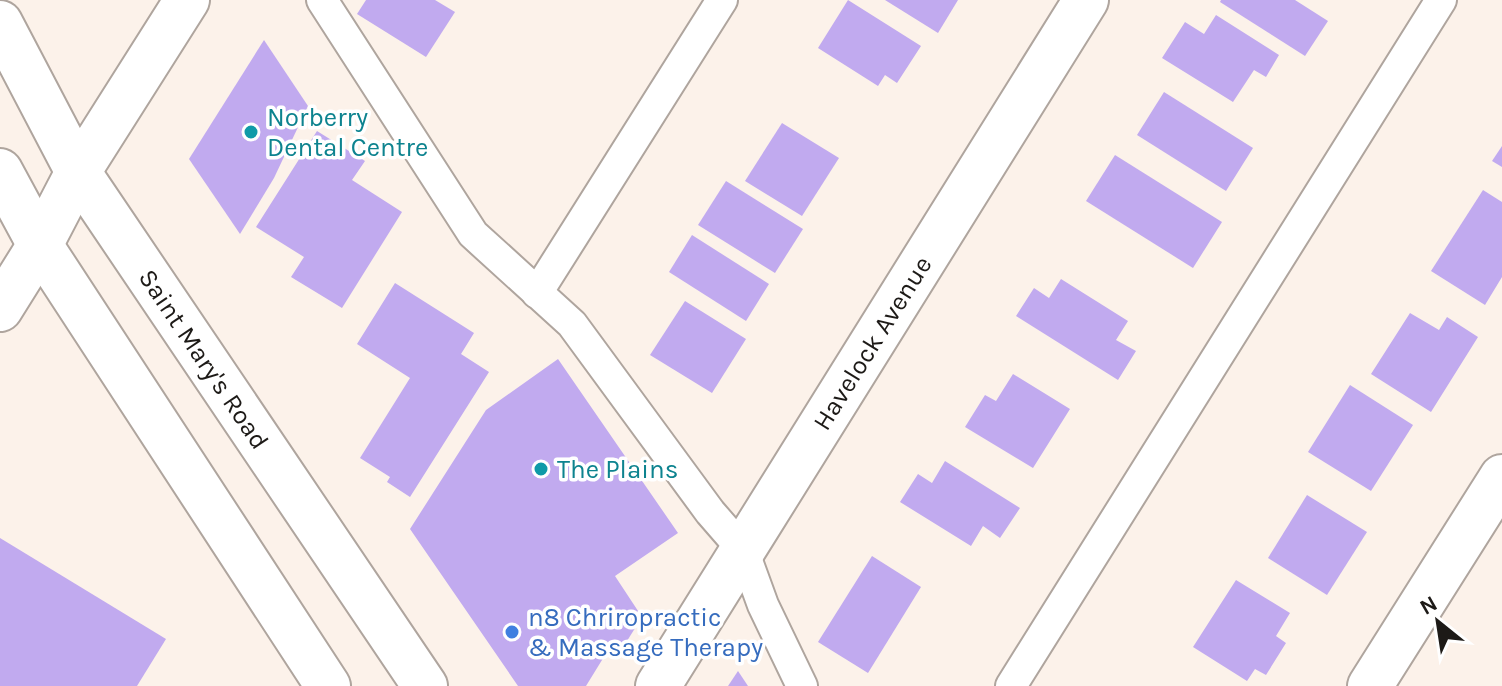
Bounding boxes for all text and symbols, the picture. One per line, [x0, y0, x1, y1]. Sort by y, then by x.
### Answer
place label: Norberry Dental Centre [267, 102, 428, 163]
marker: Norberry Dental Centre [242, 123, 260, 141]
street label: Havelock Avenue [806, 250, 938, 436]
street label: Saint Mary's Road [132, 263, 275, 455]
place label: The Plains [557, 454, 678, 485]
marker: The Plains [532, 460, 550, 478]
north arrow [1398, 582, 1478, 662]
text: N [1415, 590, 1442, 621]
place label: n8 Chriropractic & Massage Therapy [528, 602, 763, 663]
marker: n8 Chriropractic & Massage Therapy [503, 623, 521, 641]

